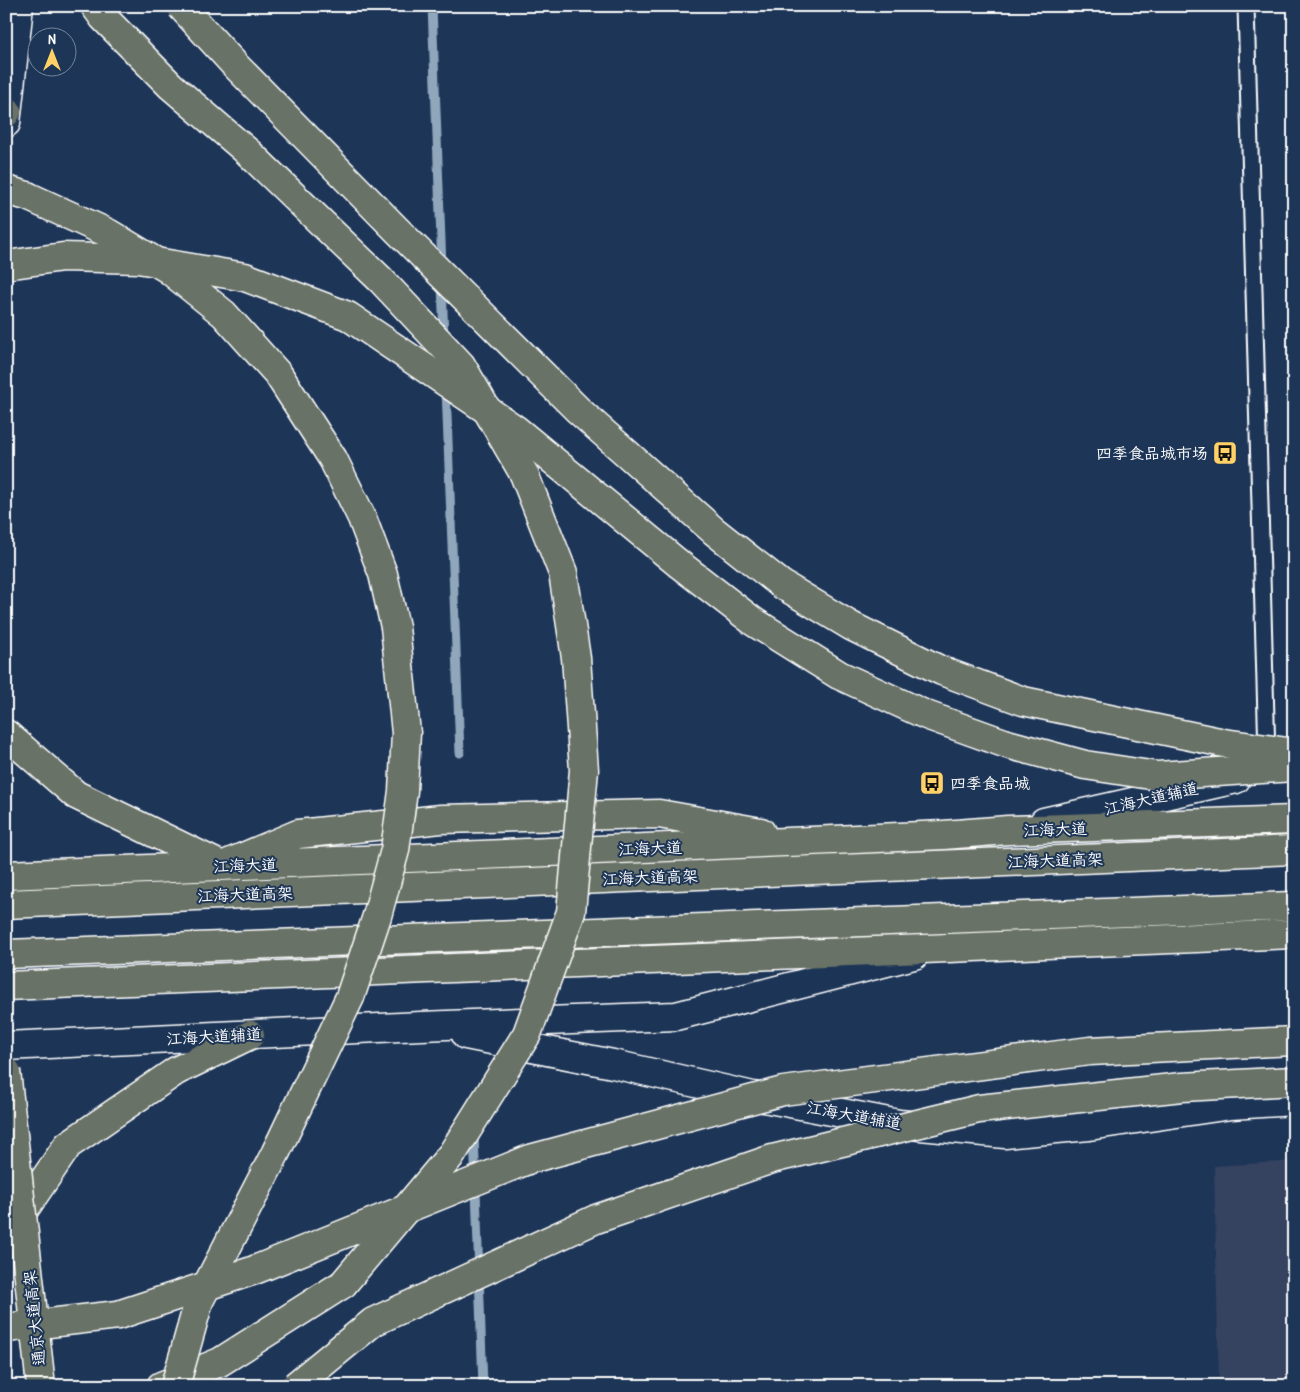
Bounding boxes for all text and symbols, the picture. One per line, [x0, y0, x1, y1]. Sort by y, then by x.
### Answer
north arrow [28, 28, 78, 78]
text: N [48, 29, 56, 48]
bus stop icon: 四季食品城市场 [1212, 440, 1238, 466]
place label: 四季食品城市场 [1096, 442, 1208, 464]
bus stop icon: 四季食品城 [919, 770, 945, 796]
place label: 四季食品城 [950, 772, 1030, 794]
street label: 江海大道辅道 [1102, 776, 1200, 820]
street label: 江海大道 [1023, 817, 1087, 841]
street label: 江海大道 [618, 836, 682, 860]
street label: 江海大道高架 [1007, 847, 1103, 873]
street label: 江海大道 [213, 853, 277, 877]
street label: 江海大道高架 [602, 864, 698, 890]
street label: 江海大道高架 [197, 881, 293, 907]
street label: 江海大道辅道 [165, 1023, 263, 1049]
street label: 江海大道辅道 [805, 1096, 903, 1134]
street label: 通京大道高架 [18, 1269, 50, 1367]

